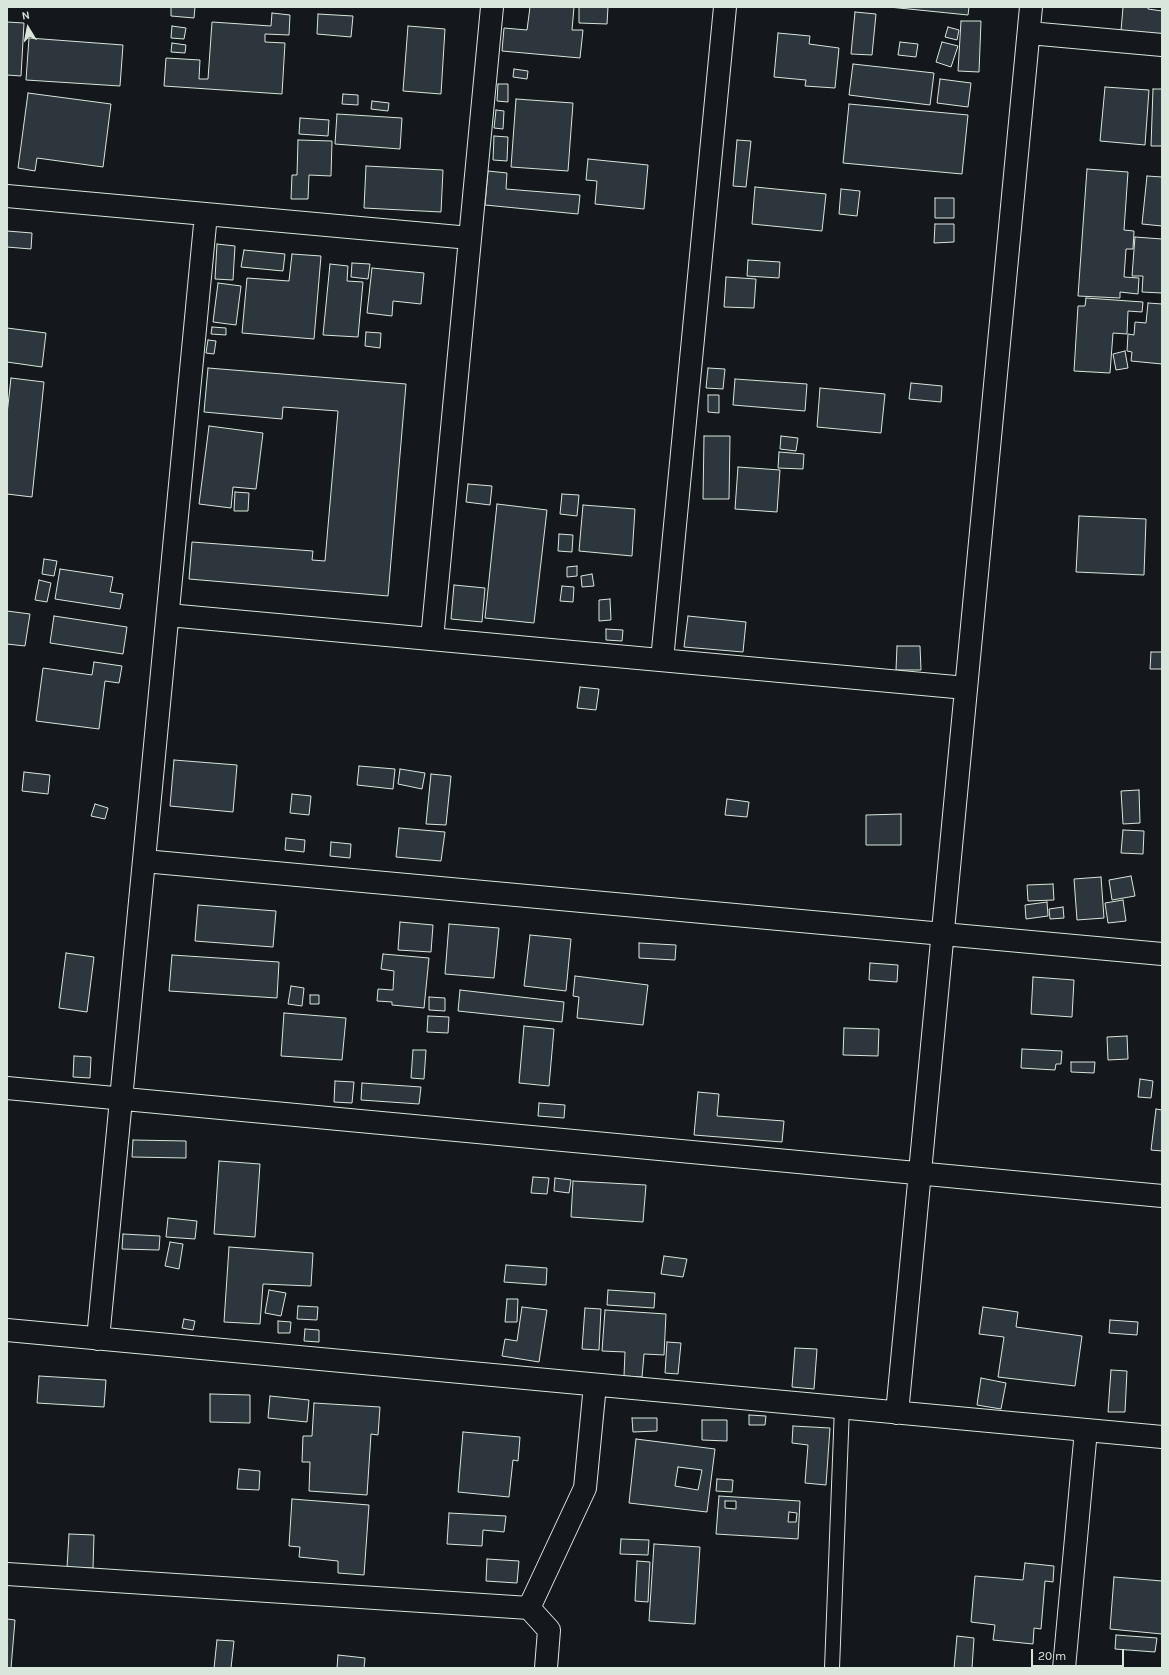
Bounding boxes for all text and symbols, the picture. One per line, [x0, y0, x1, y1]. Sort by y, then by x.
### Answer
north arrow [8, 8, 48, 48]
text: N [21, 9, 31, 23]
scale bar [1033, 1641, 1126, 1667]
text: 20 m [1038, 1649, 1066, 1663]

